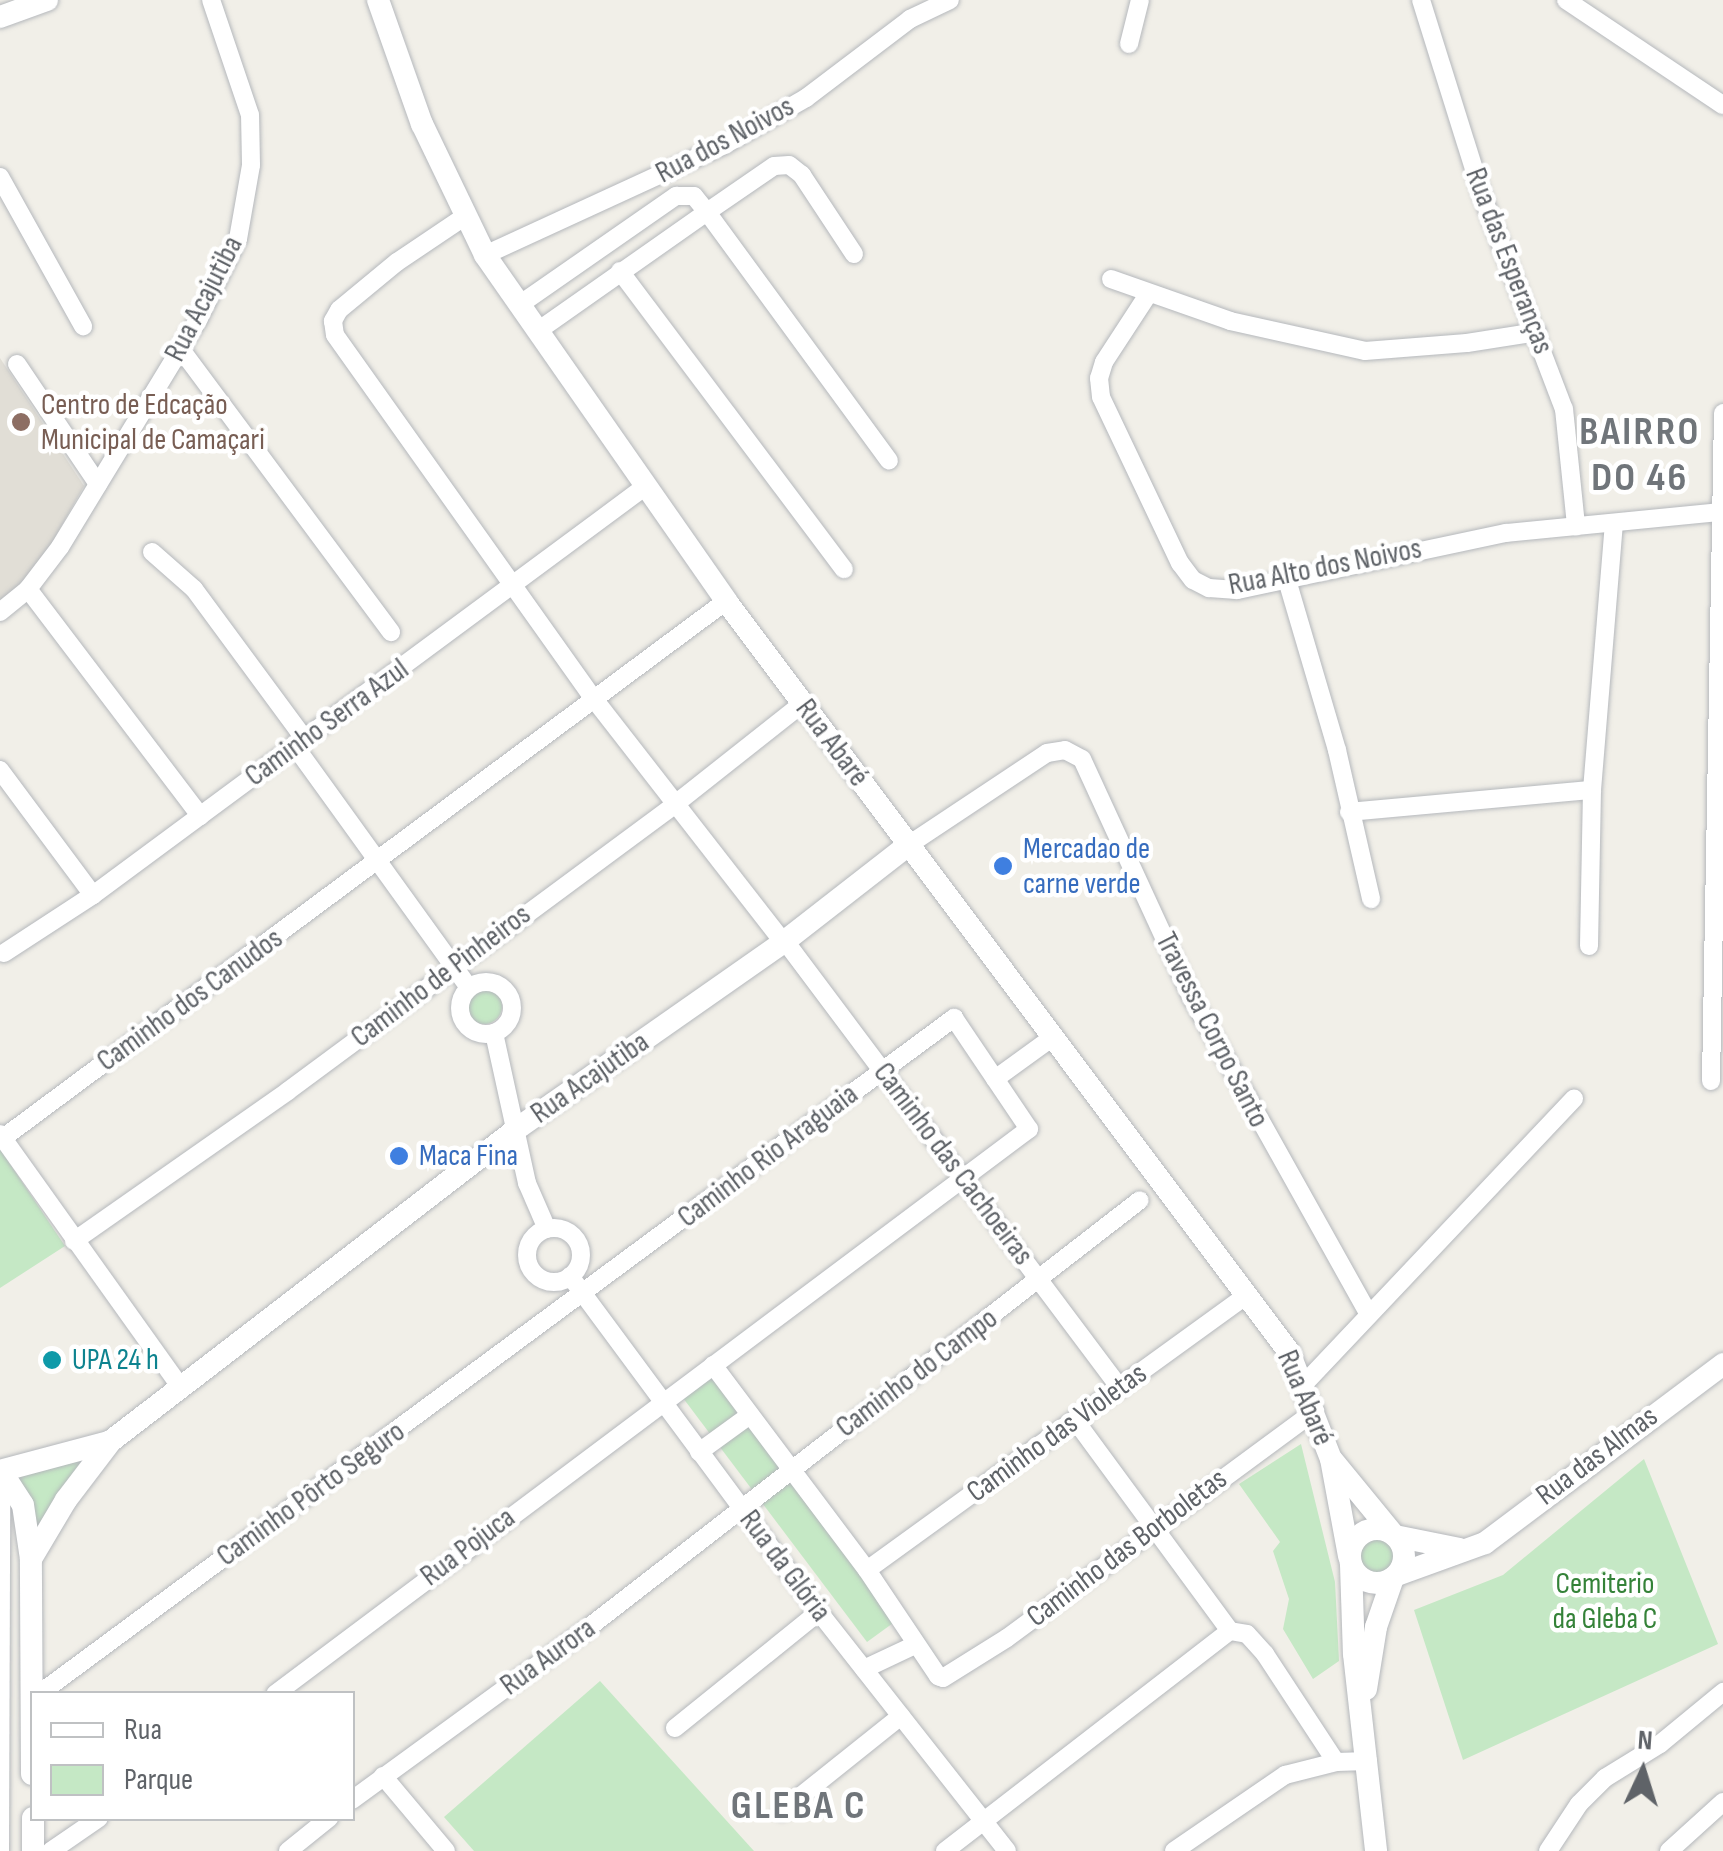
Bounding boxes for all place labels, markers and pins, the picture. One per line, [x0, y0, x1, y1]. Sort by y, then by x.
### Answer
place label: Centro de Edcação Municipal de Camaçari [41, 387, 265, 458]
marker: Centro de Edcação Municipal de Camaçari [10, 411, 32, 433]
place label: Mercadao de carne verde [1023, 831, 1150, 902]
marker: Mercadao de carne verde [992, 855, 1014, 877]
place label: Maca Fina [419, 1138, 518, 1174]
marker: Maca Fina [388, 1145, 410, 1167]
place label: UPA 24 h [72, 1342, 159, 1378]
marker: UPA 24 h [41, 1349, 63, 1371]

